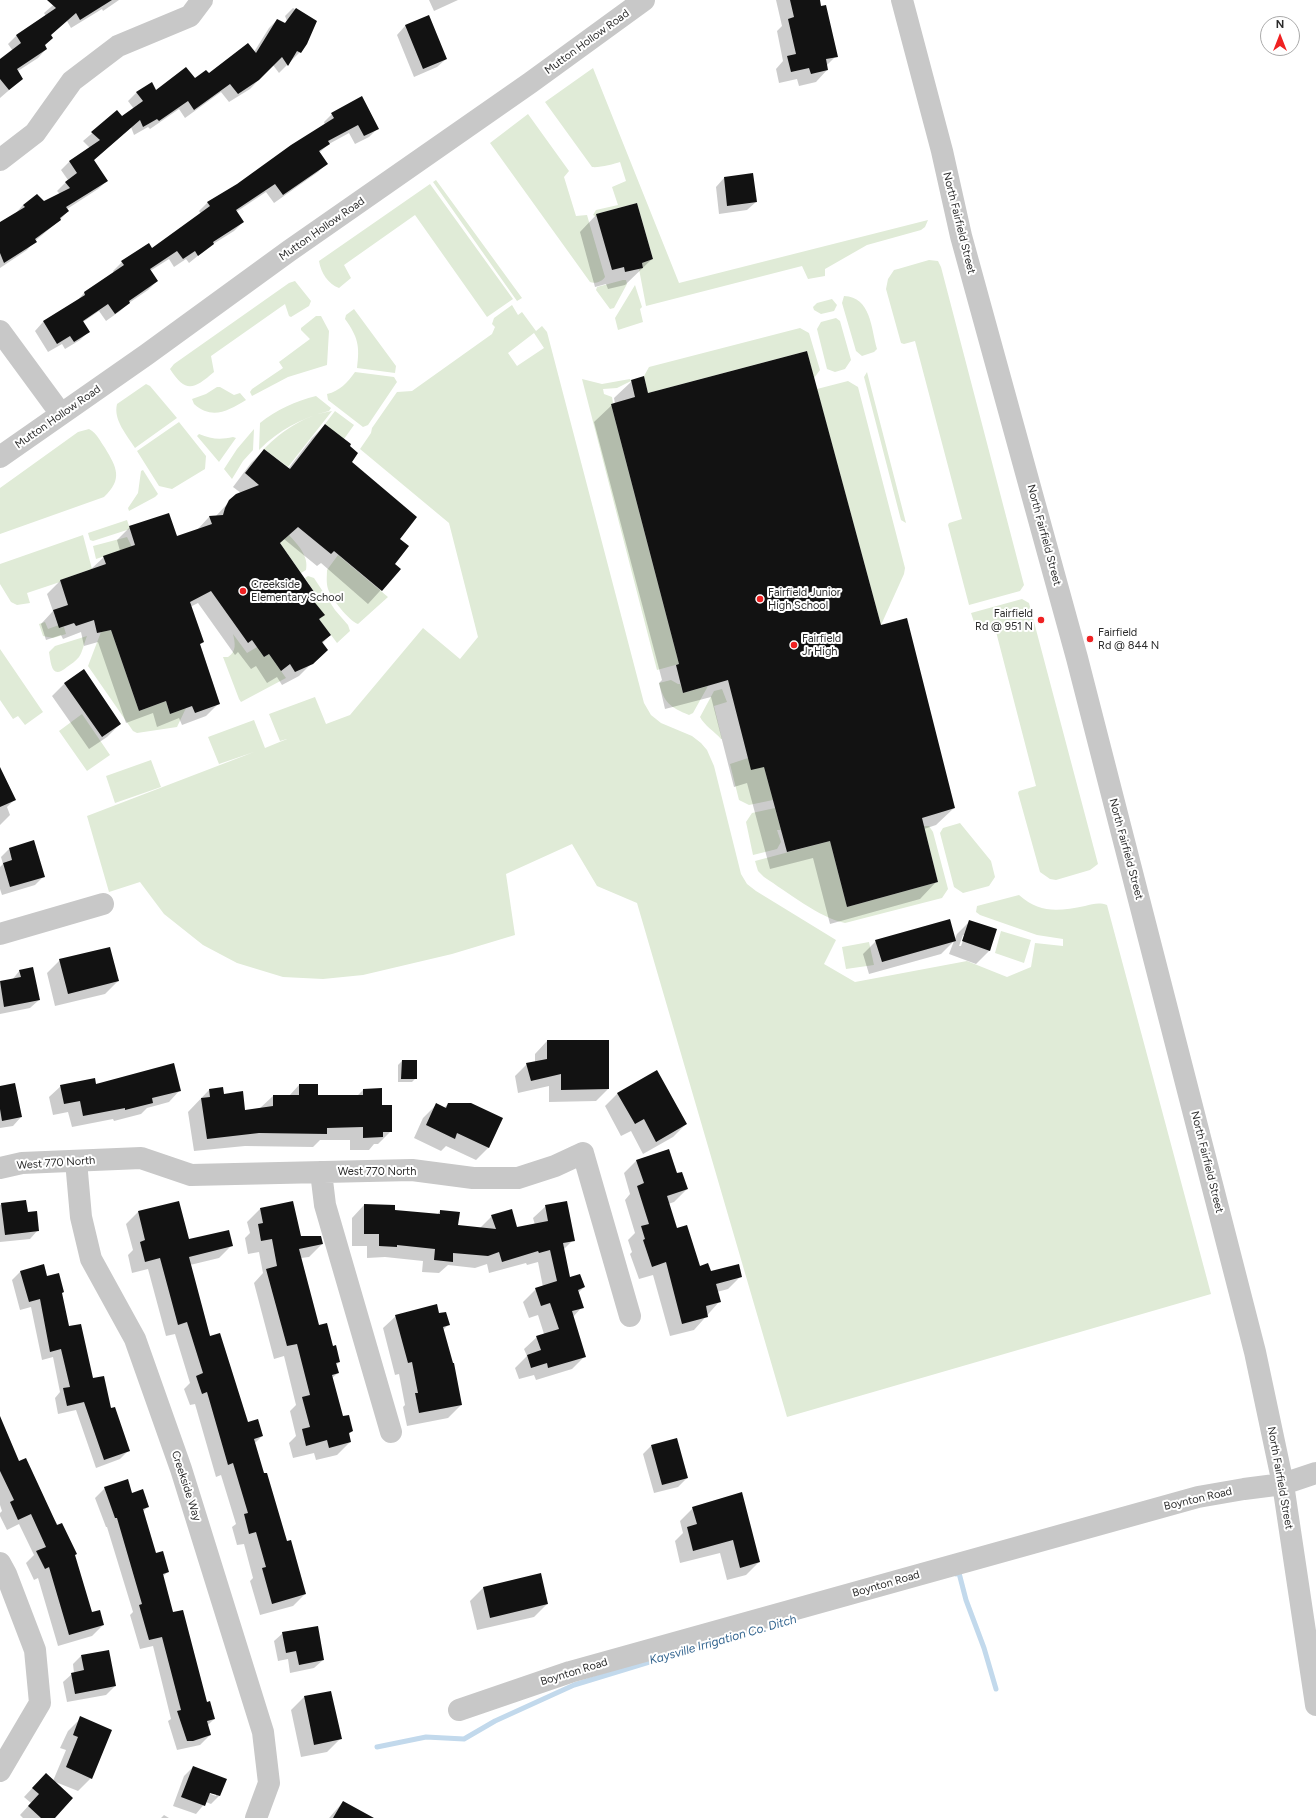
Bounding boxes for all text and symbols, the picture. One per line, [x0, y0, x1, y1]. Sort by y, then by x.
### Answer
street label: Mutton Hollow Road [542, 7, 632, 77]
north arrow [1260, 16, 1300, 56]
text: N [1276, 18, 1284, 31]
street label: North Fairfield Street [940, 171, 978, 275]
street label: Mutton Hollow Road [277, 195, 367, 263]
street label: Mutton Hollow Road [13, 383, 103, 451]
street label: North Fairfield Street [1024, 483, 1064, 587]
place label: Creekside Elementary School [251, 578, 343, 604]
marker: Creekside Elementary School [238, 586, 248, 596]
place label: Fairfield Junior High School [768, 586, 841, 612]
marker: Fairfield Junior High School [755, 594, 765, 604]
place label: Fairfield Rd @ 951 N [975, 607, 1033, 633]
marker: Fairfield Rd @ 951 N [1036, 615, 1046, 625]
place label: Fairfield Rd @ 844 N [1098, 626, 1159, 652]
place label: Fairfield Jr High [802, 632, 841, 658]
marker: Fairfield Rd @ 844 N [1085, 634, 1095, 644]
marker: Fairfield Jr High [789, 640, 799, 650]
street label: North Fairfield Street [1106, 797, 1146, 901]
street label: North Fairfield Street [1188, 1110, 1226, 1214]
street label: West 770 North [16, 1154, 96, 1172]
street label: West 770 North [338, 1165, 416, 1179]
street label: North Fairfield Street [1264, 1425, 1296, 1531]
street label: Creekside Way [168, 1449, 204, 1523]
street label: Boynton Road [1163, 1485, 1233, 1513]
street label: Boynton Road [851, 1568, 921, 1600]
water label: Kaysville Irrigation Co. Ditch [648, 1612, 798, 1668]
street label: Boynton Road [539, 1656, 609, 1688]

